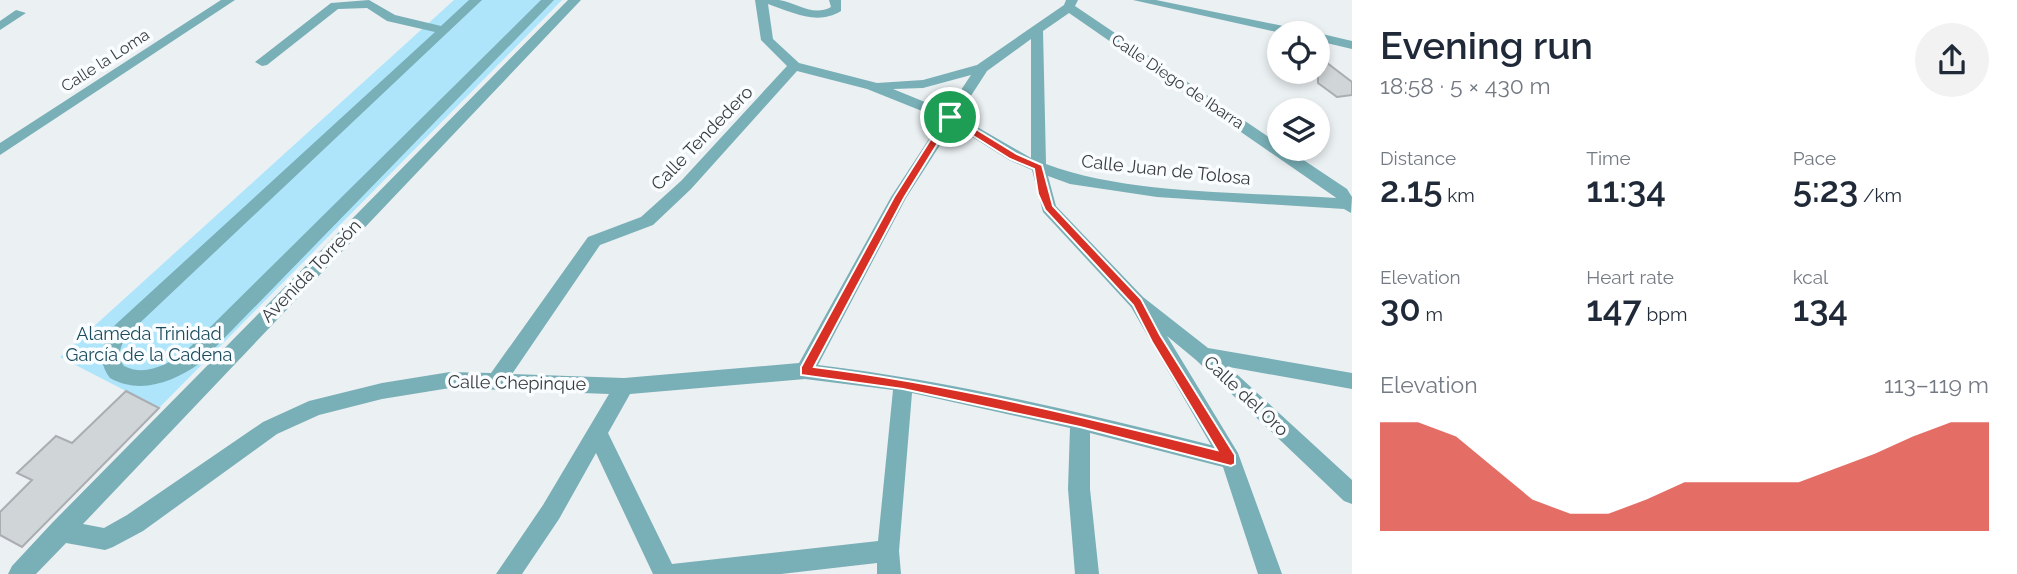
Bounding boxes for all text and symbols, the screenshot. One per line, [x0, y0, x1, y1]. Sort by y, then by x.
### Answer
map controls [1267, 21, 1330, 161]
button: locate [1267, 21, 1330, 84]
text: Evening run [1380, 23, 1593, 68]
button: share [1915, 23, 1989, 97]
street label: Calle la Loma [58, 25, 153, 96]
street label: Calle Diego de Ibarra [1108, 30, 1248, 133]
text: 18:58 · 5 × 430 m [1380, 72, 1551, 99]
street label: Calle Tendedero [647, 81, 757, 194]
pin [920, 87, 980, 147]
icon: arrive [931, 98, 969, 136]
button: layers [1267, 98, 1330, 161]
text: Distance [1380, 147, 1456, 169]
text: Time [1586, 147, 1631, 169]
text: Pace [1793, 147, 1836, 169]
street label: Calle Juan de Tolosa [1080, 150, 1252, 189]
text: 2.15 [1380, 169, 1442, 210]
text: 11:34 [1586, 169, 1666, 210]
text: 5:23 [1793, 169, 1858, 210]
text: km [1442, 184, 1475, 206]
text: /km [1858, 184, 1902, 206]
street label: Avenida Torreón [256, 215, 365, 326]
text: Elevation [1380, 266, 1461, 288]
text: Heart rate [1586, 266, 1674, 288]
text: kcal [1793, 266, 1828, 288]
text: 30 [1380, 288, 1421, 329]
text: 147 [1586, 288, 1642, 329]
text: 134 [1793, 288, 1848, 329]
text: m [1421, 303, 1443, 325]
text: bpm [1642, 303, 1688, 325]
park label: Alameda Trinidad García de la Cadena [66, 323, 232, 365]
street label: Calle del Oro [1200, 351, 1293, 440]
street label: Calle Chepinque [448, 371, 587, 394]
text: Elevation [1380, 371, 1478, 398]
text: 113–119 m [1884, 371, 1989, 398]

